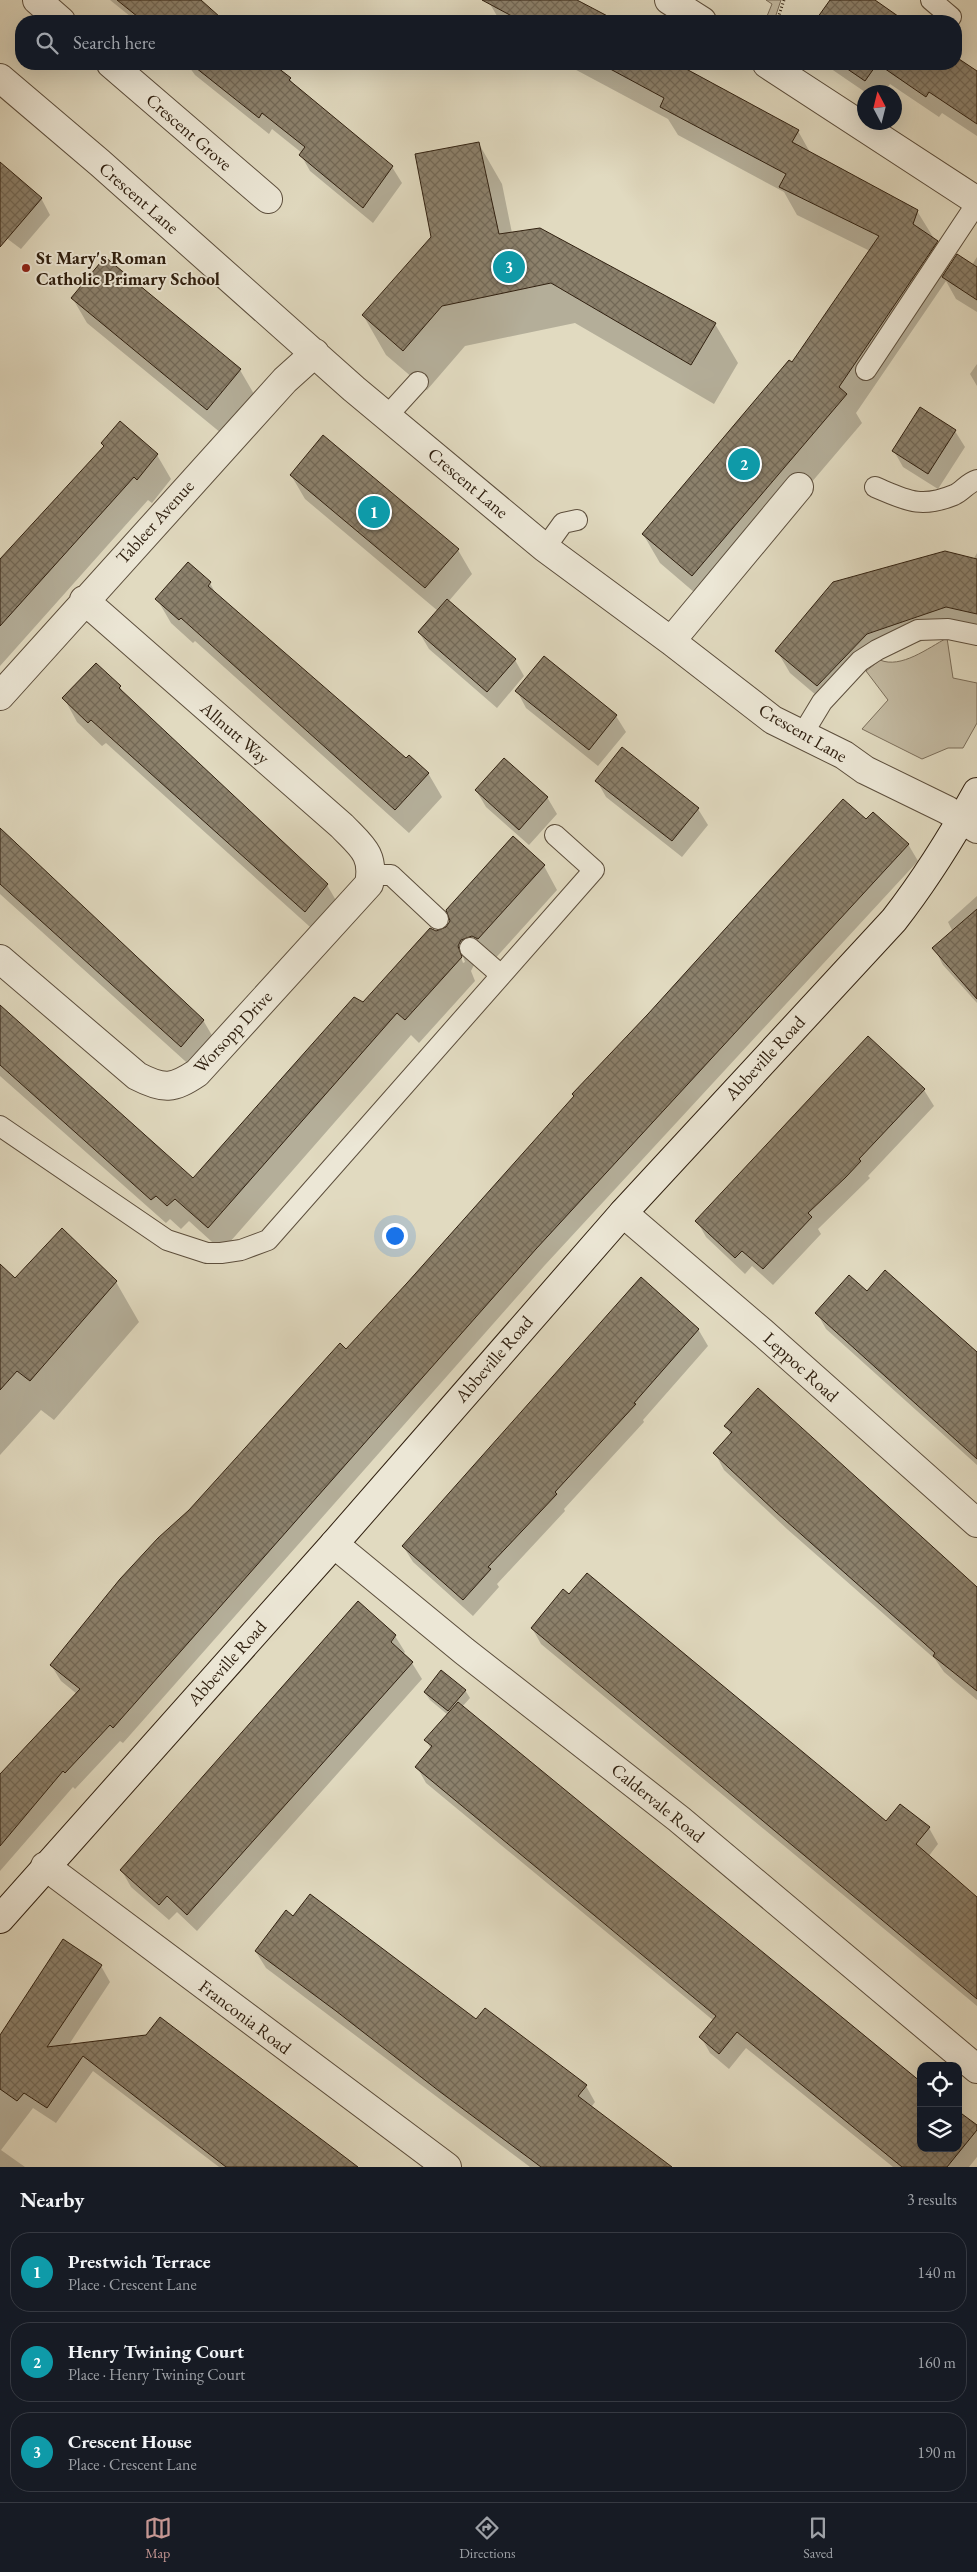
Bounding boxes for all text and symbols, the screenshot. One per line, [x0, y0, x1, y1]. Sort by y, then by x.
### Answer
search box [15, 15, 962, 70]
icon: search [33, 29, 61, 57]
text: Search here [73, 30, 155, 55]
north arrow [857, 85, 902, 130]
street label: Crescent Grove [142, 88, 237, 175]
street label: Crescent Lane [95, 157, 184, 239]
place label: St Mary's Roman Catholic Primary School [36, 246, 220, 290]
pin: 3 [493, 248, 525, 286]
marker: St Mary's Roman Catholic Primary School [20, 262, 32, 274]
street label: Crescent Lane [423, 442, 513, 523]
pin: 2 [728, 445, 760, 483]
street label: Tableer Avenue [111, 475, 199, 569]
pin: 1 [358, 493, 390, 531]
street label: Allnutt Way [195, 696, 275, 769]
street label: Crescent Lane [755, 698, 852, 767]
street label: Worsopp Drive [188, 985, 277, 1078]
street label: Abbeville Road [719, 1010, 810, 1105]
your location [382, 1223, 408, 1249]
street label: Abbeville Road [449, 1310, 538, 1407]
street label: Leppoc Road [759, 1327, 845, 1407]
street label: Abbeville Road [182, 1614, 272, 1711]
street label: Caldervale Road [607, 1758, 710, 1848]
street label: Franconia Road [194, 1974, 297, 2059]
map controls [917, 2062, 962, 2152]
button: locate [917, 2062, 962, 2107]
button: layers [917, 2107, 962, 2152]
text: Nearby [20, 2186, 84, 2213]
text: 3 results [907, 2189, 957, 2210]
text: Prestwich Terrace [68, 2249, 211, 2274]
text: 1 [33, 2262, 41, 2283]
text: 140 m [917, 2262, 956, 2283]
text: Place · Crescent Lane [68, 2274, 197, 2295]
text: Henry Twining Court [68, 2339, 244, 2364]
text: 2 [33, 2352, 41, 2373]
text: 160 m [917, 2352, 956, 2373]
text: Place · Henry Twining Court [68, 2364, 245, 2385]
text: Crescent House [68, 2429, 192, 2454]
text: 3 [33, 2442, 41, 2463]
text: 190 m [917, 2442, 956, 2463]
text: Place · Crescent Lane [68, 2454, 197, 2475]
tab: Map [144, 2514, 172, 2562]
tab: Directions [459, 2514, 516, 2562]
tab: Saved [803, 2514, 833, 2562]

